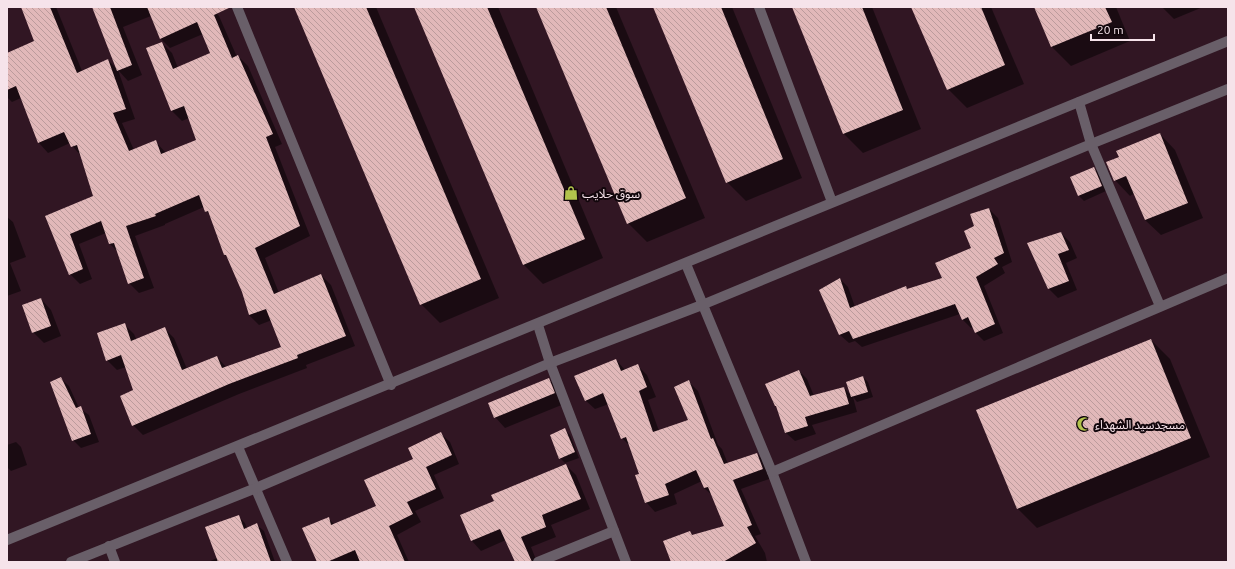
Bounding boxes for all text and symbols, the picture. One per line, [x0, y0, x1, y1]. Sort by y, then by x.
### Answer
scale bar [1091, 16, 1154, 42]
text: 20 m [1097, 23, 1124, 36]
shop icon: سوق حلايب [563, 185, 579, 201]
place label: سوق حلايب [582, 187, 640, 201]
mosque icon: مسجدسيد الشهداء [1076, 416, 1092, 432]
place label: مسجدسيد الشهداء [1095, 418, 1185, 432]

